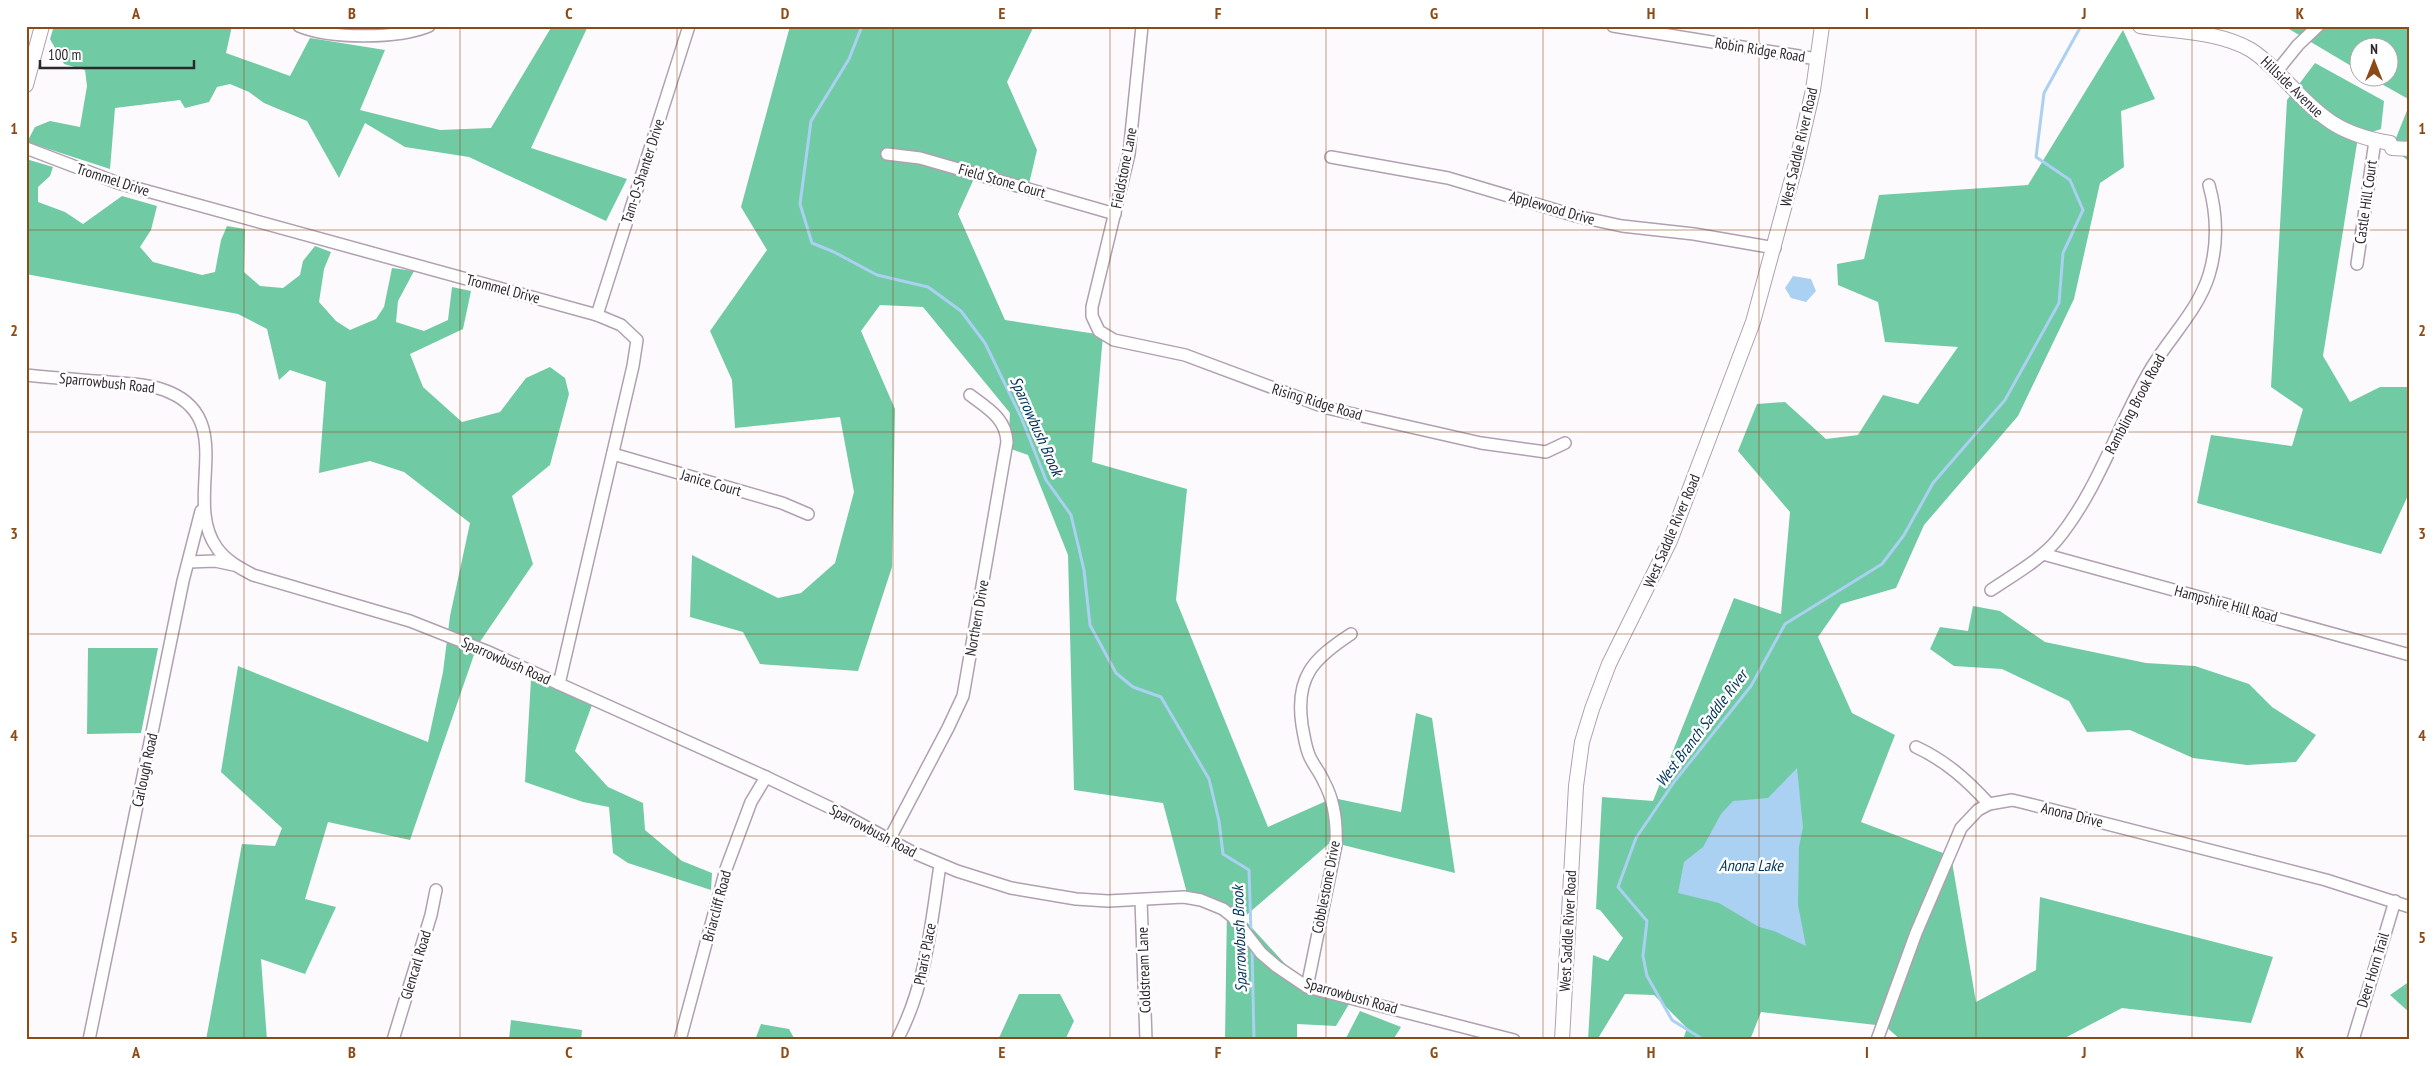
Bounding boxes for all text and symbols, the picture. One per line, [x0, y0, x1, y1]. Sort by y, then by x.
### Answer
text: A [131, 3, 141, 23]
text: B [348, 3, 356, 23]
text: C [565, 3, 573, 23]
text: D [781, 3, 790, 23]
text: E [999, 3, 1006, 23]
text: F [1215, 3, 1222, 23]
text: G [1430, 3, 1438, 23]
text: H [1647, 3, 1655, 23]
text: I [1865, 3, 1869, 23]
text: J [2081, 3, 2086, 23]
text: K [2296, 3, 2305, 23]
street label: Robin Ridge Road [1714, 33, 1807, 66]
scale bar [40, 38, 194, 70]
north arrow [2348, 38, 2398, 88]
text: N [2370, 40, 2378, 58]
text: 100 m [48, 45, 81, 64]
street label: Hillside Avenue [2257, 52, 2328, 121]
street label: West Saddle River Road [1776, 85, 1821, 208]
street label: Tam-O-Shanter Drive [617, 116, 668, 225]
text: 1 [10, 118, 18, 138]
text: 1 [2418, 118, 2426, 138]
street label: Fieldstone Lane [1106, 126, 1141, 210]
street label: Trommel Drive [74, 159, 152, 200]
street label: Field Stone Court [956, 159, 1048, 202]
street label: Castle Hill Court [2350, 159, 2381, 245]
street label: Applewood Drive [1507, 186, 1597, 229]
street label: Trommel Drive [464, 270, 542, 307]
text: 2 [10, 320, 18, 340]
text: 2 [2418, 320, 2426, 340]
street label: Rambling Brook Road [2100, 350, 2169, 457]
street label: Sparrowbush Road [58, 368, 156, 397]
water label: Sparrowbush Brook [1006, 373, 1069, 481]
street label: Rising Ridge Road [1270, 379, 1365, 424]
street label: Janice Court [678, 465, 744, 500]
street label: West Saddle River Road [1639, 471, 1704, 591]
text: 3 [10, 523, 18, 543]
text: 3 [2418, 523, 2426, 543]
street label: Northern Drive [960, 578, 993, 658]
street label: Hampshire Hill Road [2173, 581, 2280, 626]
street label: Sparrowbush Road [459, 632, 554, 689]
water label: West Branch Saddle River [1651, 664, 1753, 790]
text: 4 [10, 725, 18, 745]
text: 4 [2418, 725, 2426, 745]
street label: Carlough Road [127, 731, 162, 809]
street label: Anona Drive [2039, 798, 2105, 831]
street label: Sparrowbush Road [826, 800, 920, 861]
street label: Cobblestone Drive [1307, 839, 1344, 935]
water label: Anona Lake [1719, 855, 1784, 875]
street label: Briarcliff Road [698, 868, 735, 944]
street label: West Saddle River Road [1555, 870, 1580, 992]
water label: Sparrowbush Brook [1227, 883, 1251, 993]
street label: Pharis Place [909, 921, 940, 986]
text: 5 [10, 927, 18, 947]
street label: Coldstream Lane [1133, 927, 1154, 1013]
text: 5 [2418, 927, 2426, 947]
street label: Glencarl Road [396, 928, 435, 1002]
street label: Deer Horn Trail [2352, 929, 2393, 1010]
street label: Sparrowbush Road [1302, 973, 1400, 1018]
text: A [131, 1042, 141, 1062]
text: B [348, 1042, 356, 1062]
text: C [565, 1042, 573, 1062]
text: D [781, 1042, 790, 1062]
text: E [999, 1042, 1006, 1062]
text: F [1215, 1042, 1222, 1062]
text: G [1430, 1042, 1438, 1062]
text: H [1647, 1042, 1655, 1062]
text: I [1865, 1042, 1869, 1062]
text: J [2081, 1042, 2086, 1062]
text: K [2296, 1042, 2305, 1062]

